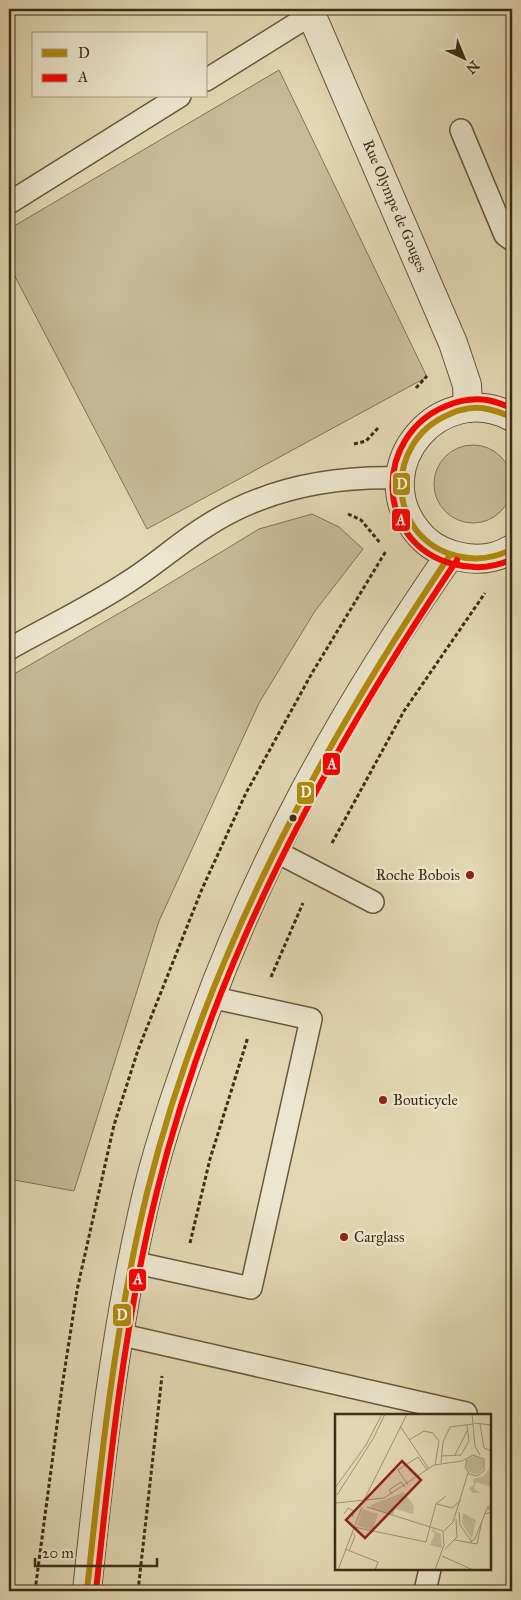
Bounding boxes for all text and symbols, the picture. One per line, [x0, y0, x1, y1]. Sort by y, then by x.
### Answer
legend [32, 32, 208, 98]
north arrow [438, 32, 488, 82]
text: D [78, 44, 90, 62]
text: N [462, 57, 483, 77]
text: A [77, 68, 88, 86]
street label: Rue Olympe de Gouges [359, 137, 431, 275]
line badge: D [392, 472, 411, 496]
text: D [396, 476, 408, 493]
line badge: A [391, 508, 411, 532]
text: A [395, 512, 406, 529]
line badge: A [322, 752, 341, 776]
text: A [326, 756, 337, 773]
line badge: D [296, 781, 315, 805]
text: D [300, 784, 312, 801]
unlabelled marker [288, 813, 298, 823]
place label: Roche Bobois [376, 866, 460, 884]
marker: Roche Bobois [464, 869, 476, 881]
place label: Bouticycle [393, 1091, 458, 1109]
marker: Bouticycle [377, 1094, 389, 1106]
place label: Carglass [354, 1228, 405, 1246]
marker: Carglass [338, 1231, 350, 1243]
line badge: A [128, 1268, 147, 1292]
text: A [132, 1271, 143, 1288]
line badge: D [112, 1303, 132, 1327]
text: D [116, 1307, 128, 1324]
inset map [335, 1414, 491, 1570]
scale bar [35, 1535, 158, 1567]
text: 20 m [42, 1544, 74, 1562]

